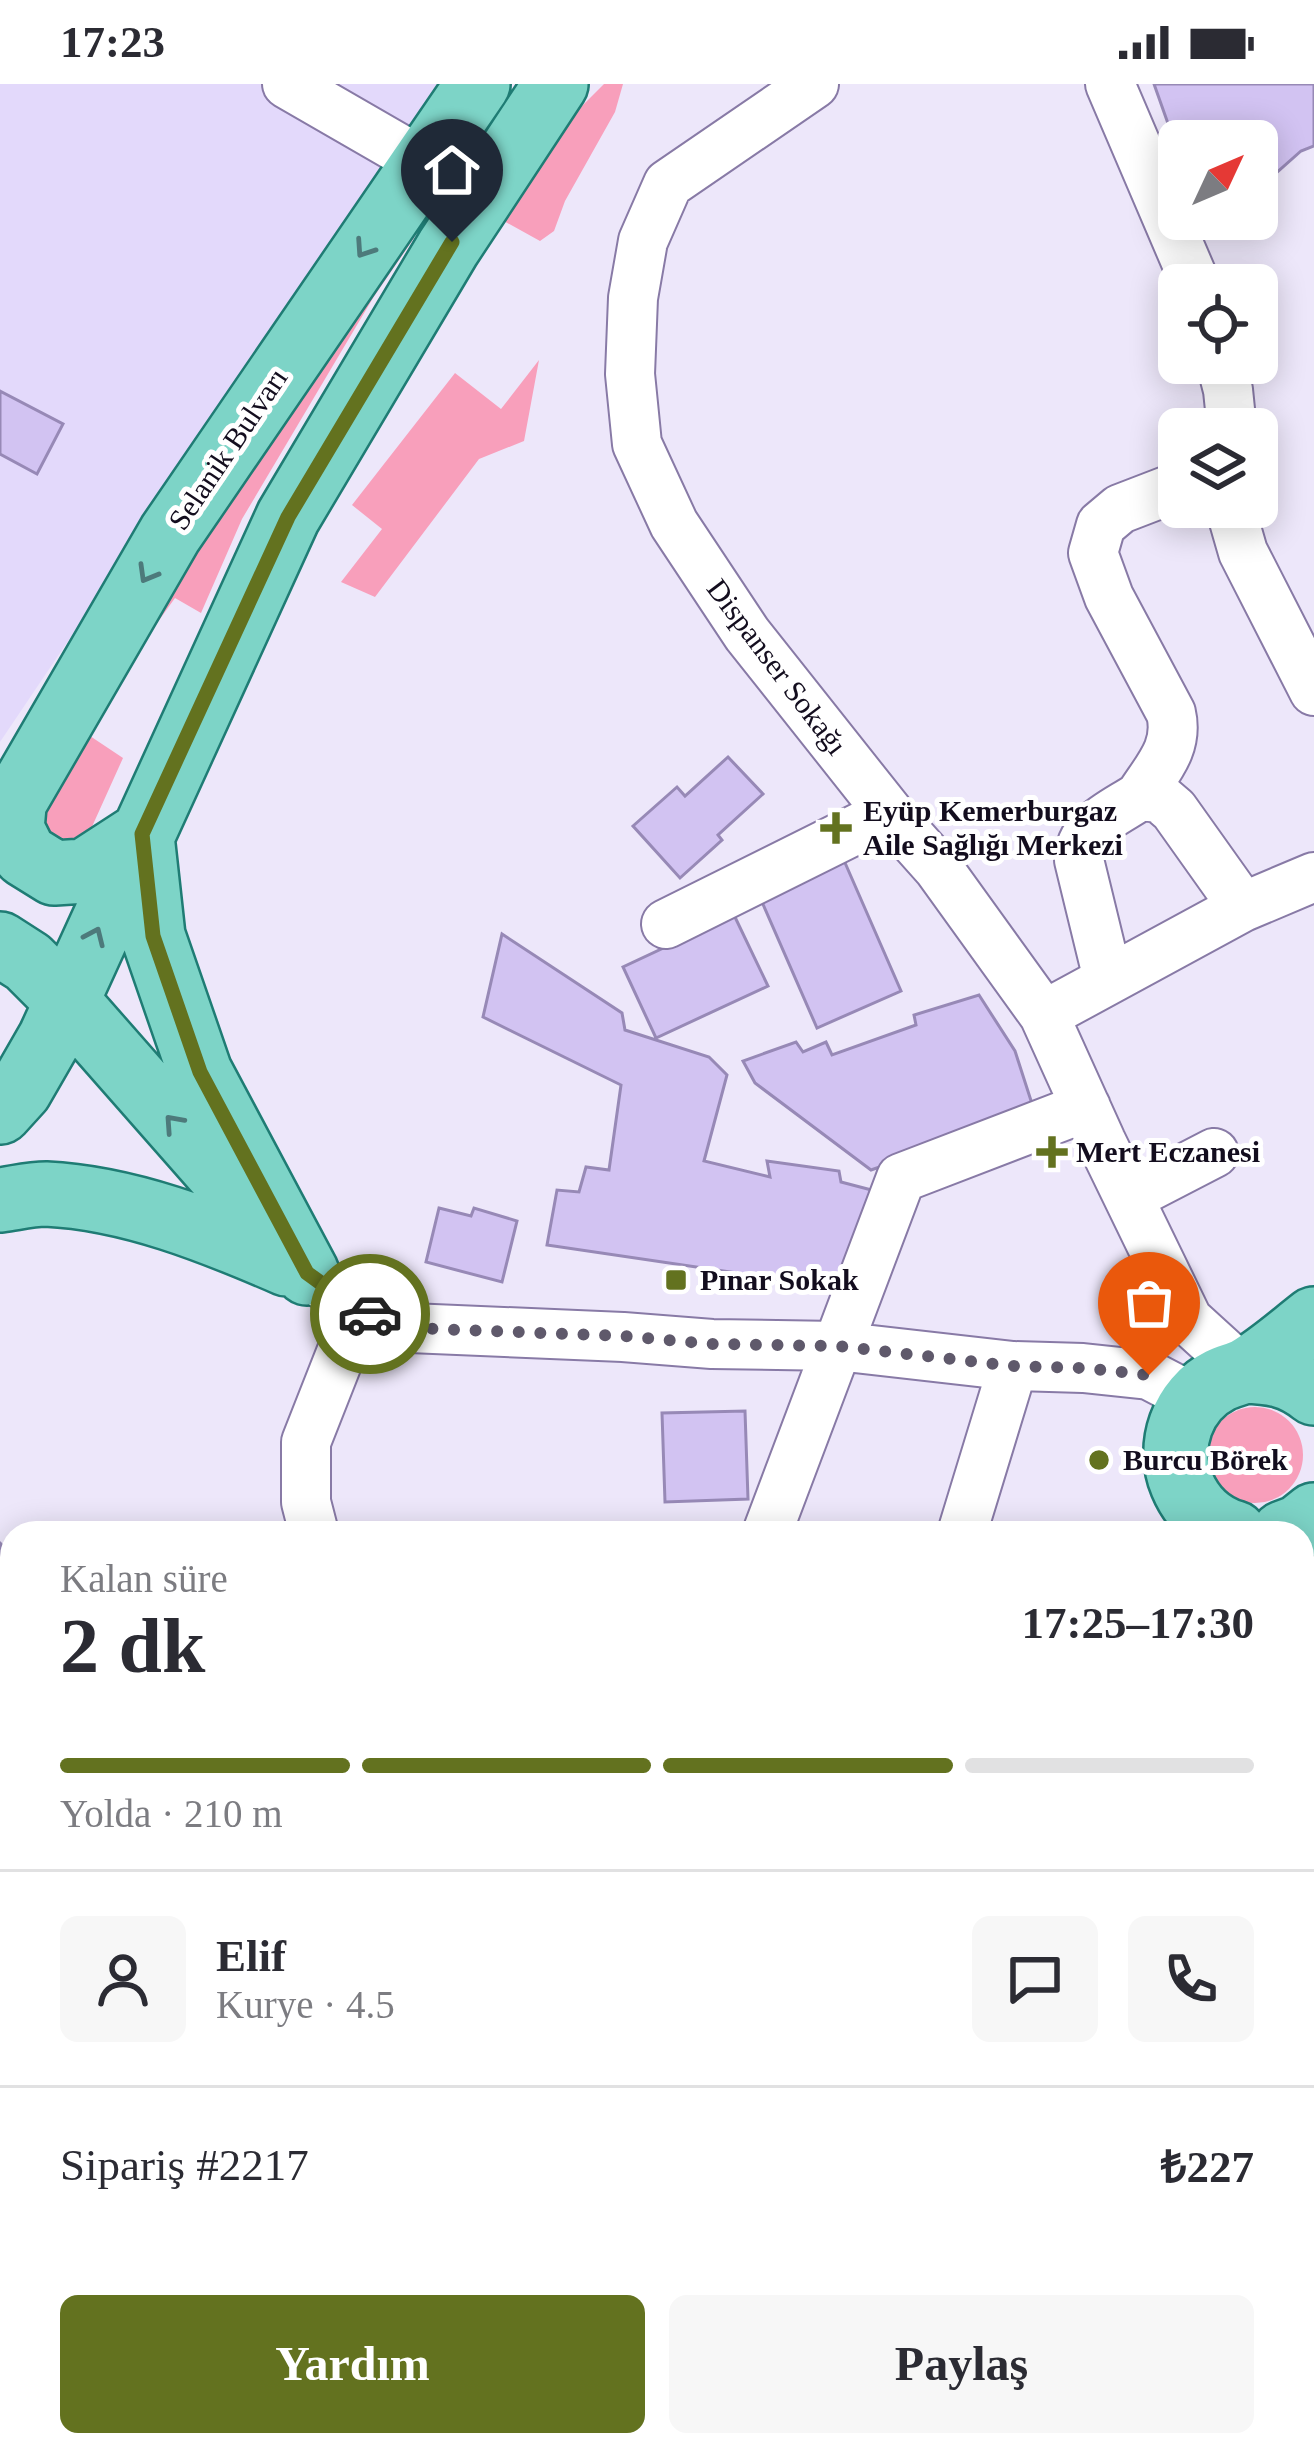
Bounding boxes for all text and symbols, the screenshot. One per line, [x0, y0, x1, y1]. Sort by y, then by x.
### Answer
text: 17:23 [60, 17, 165, 67]
pin [401, 119, 503, 242]
north arrow [1158, 120, 1278, 240]
map controls [1158, 120, 1278, 528]
icon: home [419, 137, 485, 203]
one-way arrow [356, 236, 378, 258]
button: locate [1158, 264, 1278, 384]
street label: Selanik Bulvarı [161, 362, 294, 536]
button: layers [1158, 408, 1278, 528]
one-way arrow [139, 561, 162, 582]
street label: Dispanser Sokağı [701, 573, 854, 761]
place label: Eyüp Kemerburgaz Aile Sağlığı Merkezi [863, 794, 1123, 861]
marker: Eyüp Kemerburgaz Aile Sağlığı Merkezi [820, 812, 852, 844]
one-way arrow [81, 927, 105, 949]
one-way arrow [166, 1116, 187, 1137]
place label: Mert Eczanesi [1076, 1135, 1260, 1168]
marker: Mert Eczanesi [1039, 1139, 1065, 1165]
pin [1098, 1252, 1200, 1375]
courier [310, 1254, 430, 1374]
place label: Pınar Sokak [700, 1263, 859, 1296]
marker: Pınar Sokak [663, 1267, 689, 1293]
icon: bag [1116, 1270, 1182, 1336]
icon: car [337, 1281, 403, 1347]
place label: Burcu Börek [1123, 1443, 1288, 1476]
marker: Burcu Börek [1086, 1447, 1112, 1473]
text: Kalan süre [60, 1557, 228, 1600]
text: 17:25–17:30 [1022, 1598, 1254, 1648]
text: 2 dk [60, 1602, 205, 1689]
text: Yolda · 210 m [60, 1792, 282, 1835]
button: person [60, 1916, 186, 2042]
button: chat [972, 1916, 1098, 2042]
button: phone [1128, 1916, 1254, 2042]
text: Elif [216, 1931, 286, 1981]
text: Kurye · 4.5 [216, 1983, 395, 2026]
text: Sipariş #2217 [60, 2140, 309, 2190]
text: ₺227 [1161, 2142, 1254, 2192]
button: Yardım [60, 2295, 645, 2433]
button: Paylaş [669, 2295, 1254, 2433]

